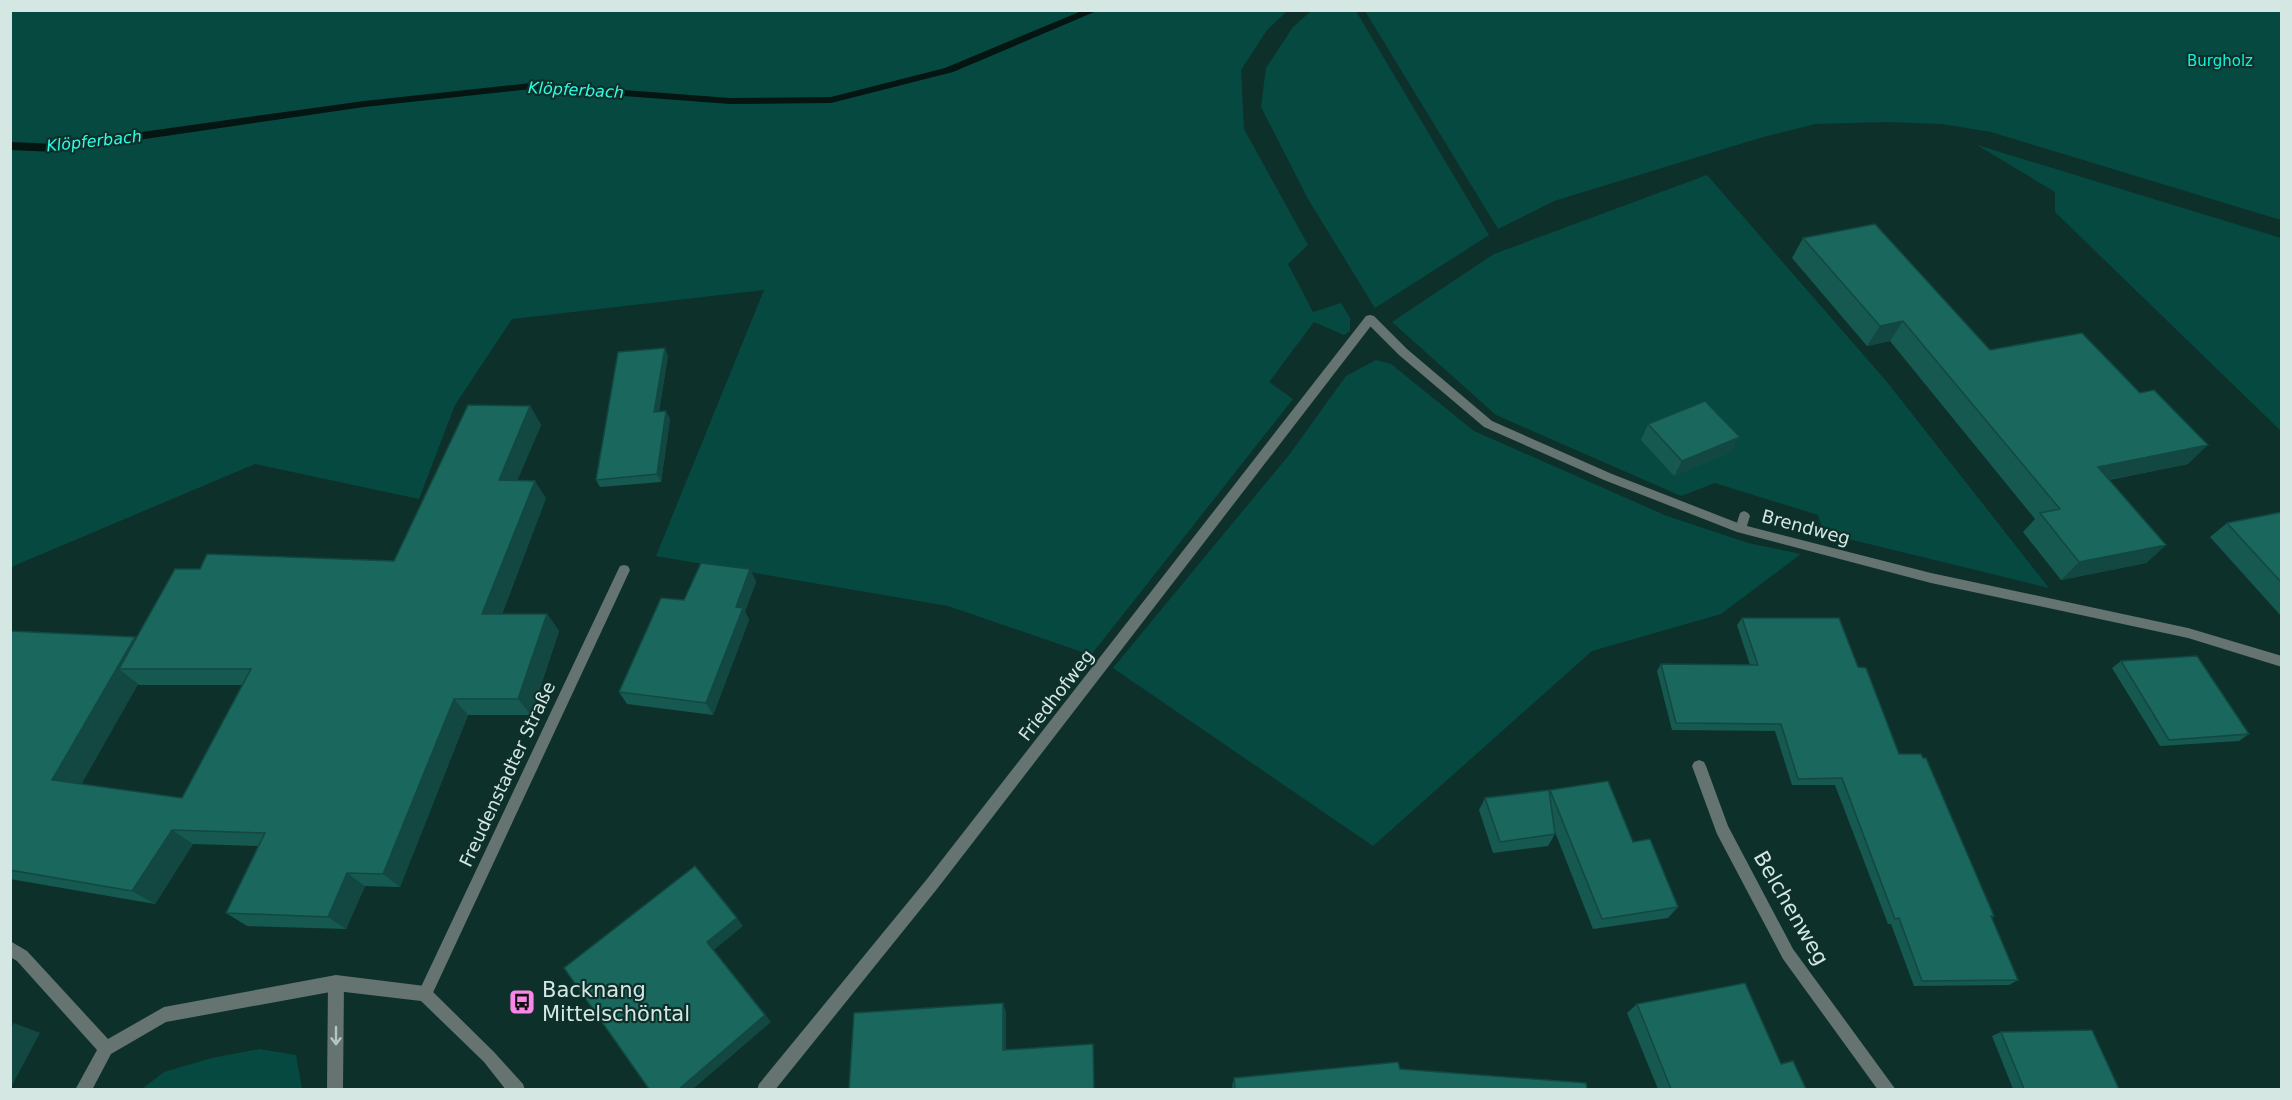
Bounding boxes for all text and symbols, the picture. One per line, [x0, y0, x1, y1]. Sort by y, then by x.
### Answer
park label: Burgholz [2187, 52, 2253, 70]
water label: Klöpferbach [528, 78, 624, 102]
water label: Klöpferbach [45, 127, 143, 155]
street label: Brendweg [1760, 505, 1852, 549]
street label: Friedhofweg [1014, 645, 1098, 745]
street label: Freudenstadter Straße [455, 678, 559, 870]
street label: Belchenweg [1749, 847, 1833, 969]
place label: Backnang Mittelschöntal [542, 978, 690, 1026]
bus stop icon: Backnang Mittelschöntal [507, 987, 537, 1017]
one-way arrow [330, 1026, 342, 1046]

